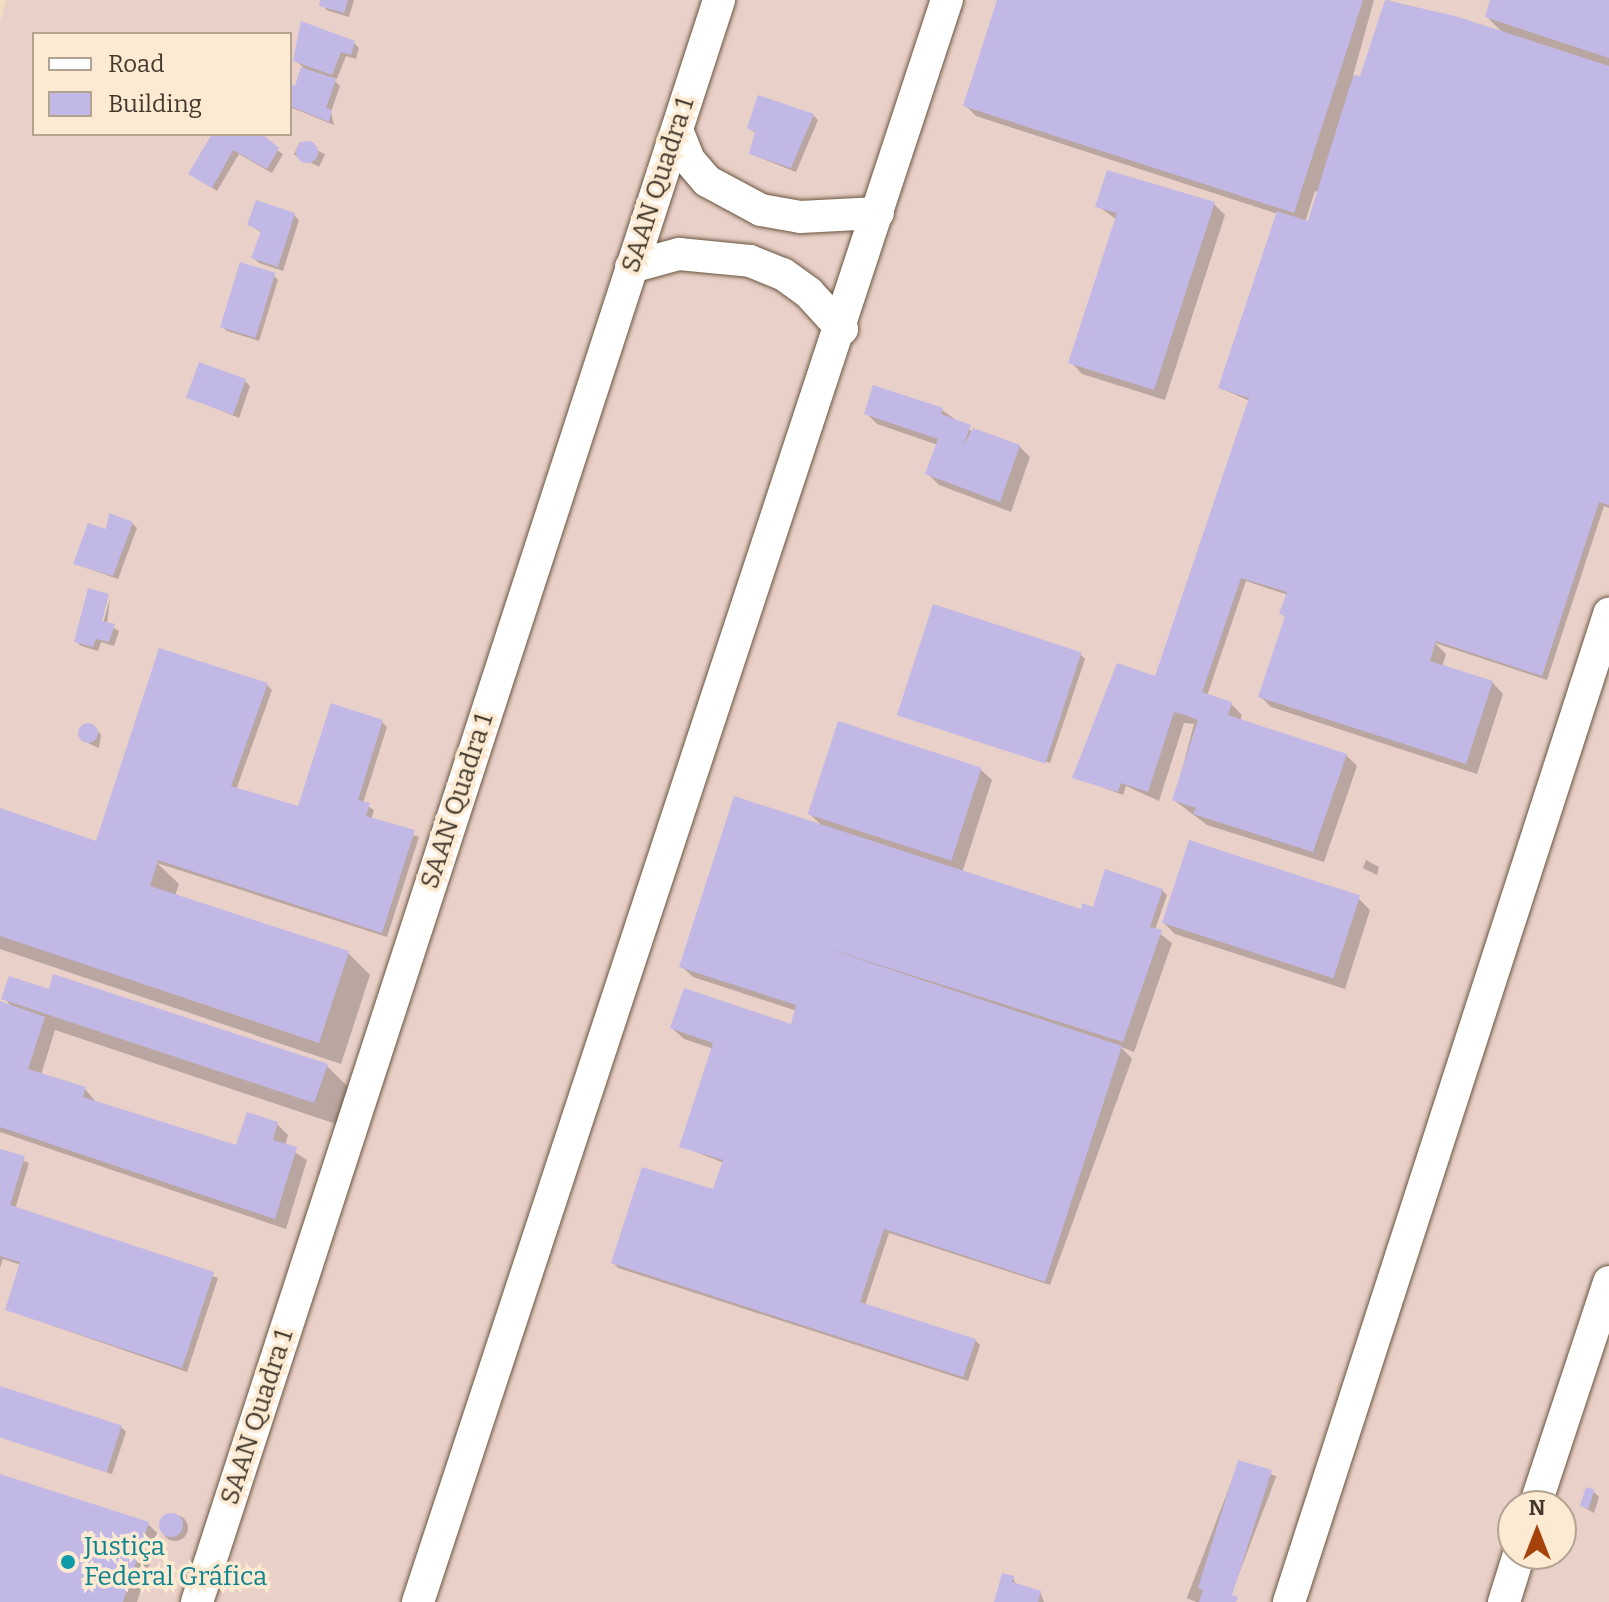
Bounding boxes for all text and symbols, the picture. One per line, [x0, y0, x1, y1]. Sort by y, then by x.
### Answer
legend [32, 32, 292, 136]
text: Road [108, 50, 164, 78]
text: Building [108, 90, 202, 118]
street label: SAAN Quadra 1 [615, 93, 701, 277]
street label: SAAN Quadra 1 [414, 709, 500, 893]
street label: SAAN Quadra 1 [214, 1325, 300, 1509]
north arrow [1497, 1490, 1577, 1570]
text: N [1529, 1494, 1545, 1521]
place label: Justiça Federal Gráfica [84, 1531, 267, 1592]
marker: Justiça Federal Gráfica [59, 1553, 77, 1571]

